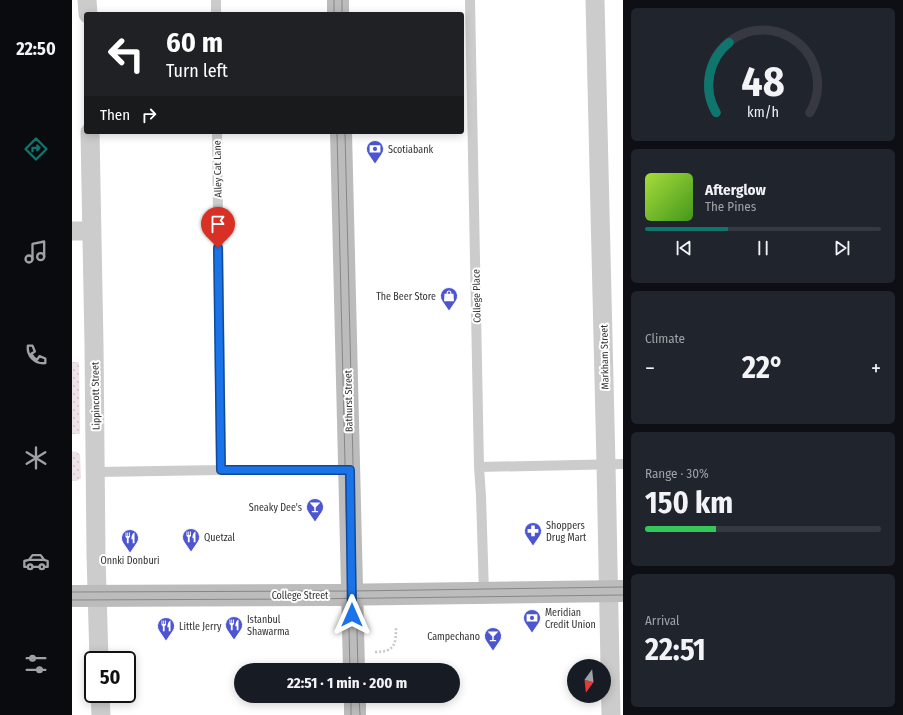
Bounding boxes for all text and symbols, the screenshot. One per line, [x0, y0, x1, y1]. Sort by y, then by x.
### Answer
text: 60 m [166, 26, 223, 59]
icon: left [100, 28, 152, 80]
text: 22:50 [16, 38, 56, 60]
text: 48 [741, 57, 785, 107]
text: Turn left [166, 60, 228, 82]
text: km/h [747, 103, 779, 120]
icon: right [138, 104, 160, 126]
text: Then [100, 106, 130, 124]
icon: directions [22, 135, 50, 163]
bank icon: Scotiabank [365, 139, 385, 164]
street label: Alley Cat Lane [212, 140, 224, 198]
place label: Scotiabank [388, 144, 433, 156]
text: Afterglow [705, 181, 766, 199]
text: The Pines [705, 199, 756, 214]
pin [201, 207, 235, 248]
icon: arrive [207, 213, 229, 235]
icon: previous [673, 237, 695, 259]
icon: pause [752, 237, 774, 259]
icon: next [831, 237, 853, 259]
icon: music [22, 238, 50, 266]
street label: College Place [471, 269, 483, 323]
shop icon: The Beer Store [439, 286, 459, 311]
place label: The Beer Store [376, 291, 436, 303]
street label: Markham Street [598, 324, 612, 390]
text: Climate [645, 331, 685, 346]
icon: phone [22, 341, 50, 369]
text: 22° [742, 350, 784, 386]
text: − [645, 355, 655, 382]
text: + [871, 355, 881, 382]
street label: Lippincott Street [89, 361, 103, 430]
street label: Bathurst Street [342, 369, 356, 432]
icon: climate [22, 444, 50, 472]
text: Range · 30% [645, 466, 709, 481]
text: 150 km [645, 485, 733, 521]
bar icon: Sneaky Dee's [305, 497, 325, 522]
place label: Sneaky Dee's [249, 502, 302, 514]
place label: Shoppers Drug Mart [546, 520, 587, 544]
pharmacy icon: Shoppers Drug Mart [523, 521, 543, 546]
restaurant icon: Quetzal [181, 527, 201, 552]
restaurant icon: Onnki Donburi [120, 528, 140, 553]
place label: Quetzal [204, 532, 235, 544]
icon: car [22, 547, 50, 575]
place label: Onnki Donburi [100, 555, 160, 567]
street label: College Street [272, 590, 329, 602]
position arrow [331, 594, 373, 636]
place label: Meridian Credit Union [545, 607, 596, 631]
bank icon: Meridian Credit Union [522, 608, 542, 633]
text: Arrival [645, 613, 679, 628]
place label: Istanbul Shawarma [247, 614, 290, 638]
restaurant icon: Istanbul Shawarma [224, 615, 244, 640]
restaurant icon: Little Jerry [156, 616, 176, 641]
place label: Little Jerry [179, 621, 222, 633]
bar icon: Campechano [483, 626, 503, 651]
place label: Campechano [427, 631, 480, 643]
text: 22:51 [645, 632, 706, 668]
icon: filters [22, 650, 50, 678]
speed limit sign: 50 [84, 651, 136, 703]
north arrow [567, 659, 611, 703]
map controls [567, 659, 611, 703]
text: 22:51 · 1 min · 200 m [287, 674, 407, 692]

